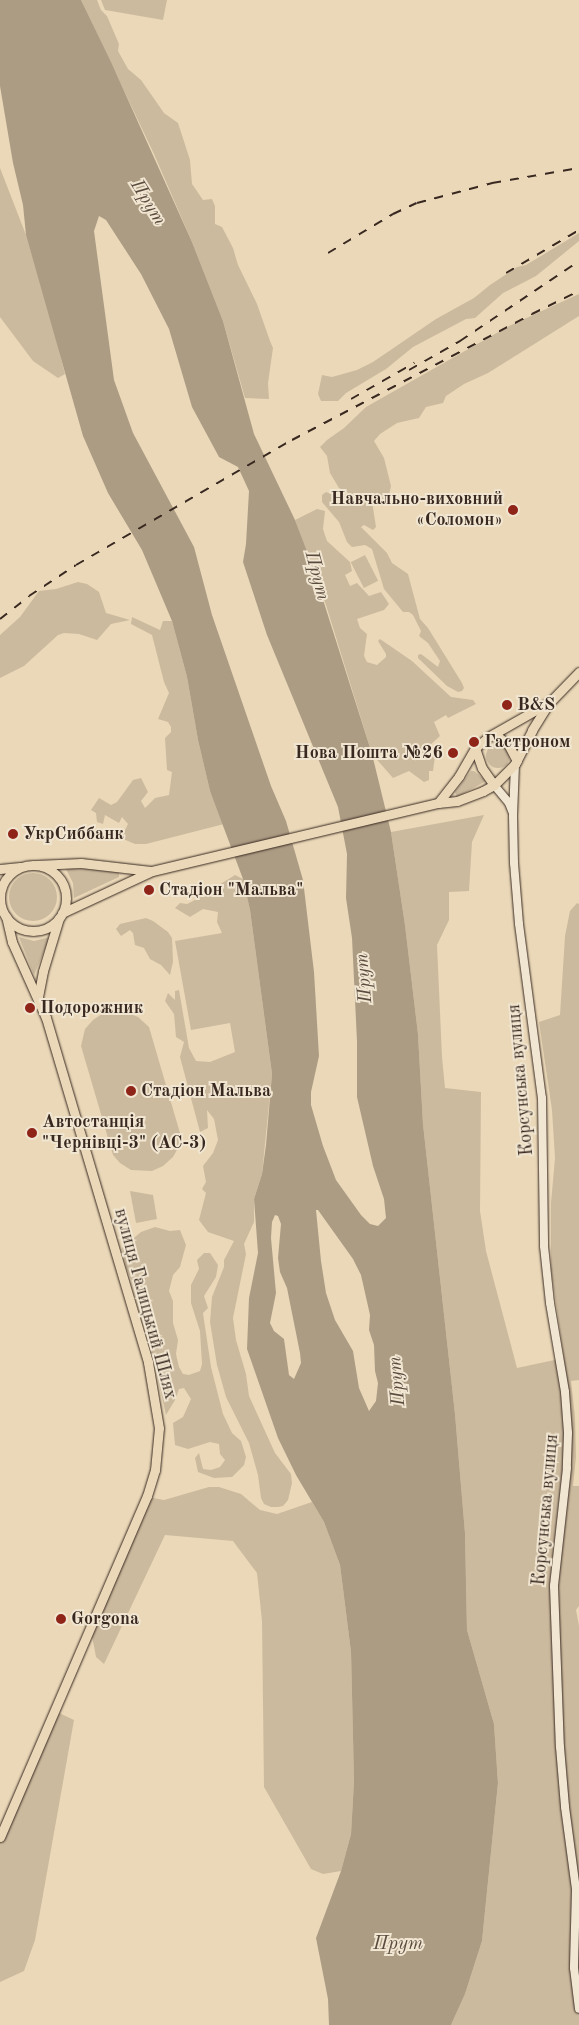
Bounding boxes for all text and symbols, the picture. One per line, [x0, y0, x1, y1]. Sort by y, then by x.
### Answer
water label: Прут [124, 176, 170, 230]
place label: Навчально-виховний «Соломон» [330, 489, 503, 532]
marker: Навчально-виховний «Соломон» [507, 504, 519, 516]
water label: Прут [298, 549, 334, 603]
place label: B&S [517, 694, 555, 716]
marker: B&S [501, 699, 513, 711]
place label: Гастроном [484, 731, 571, 753]
marker: Гастроном [468, 736, 480, 748]
place label: Нова Пошта №26 [295, 742, 443, 764]
marker: Нова Пошта №26 [447, 747, 459, 759]
place label: УкрСиббанк [23, 823, 124, 845]
marker: УкрСиббанк [7, 828, 19, 840]
place label: Стадіон "Мальва" [159, 879, 303, 901]
marker: Стадіон "Мальва" [143, 884, 155, 896]
water label: Прут [351, 952, 379, 1004]
place label: Подорожник [40, 997, 143, 1019]
marker: Подорожник [24, 1002, 36, 1014]
street label: Корсунська вулиця [504, 1003, 538, 1157]
place label: Стадіон Мальва [141, 1080, 271, 1102]
marker: Стадіон Мальва [125, 1085, 137, 1097]
place label: Автостанція "Чернівці-3" (АС-3) [42, 1112, 206, 1154]
marker: Автостанція "Чернівці-3" (АС-3) [26, 1127, 38, 1139]
street label: вулиця Галицький Шлях [109, 1206, 181, 1402]
water label: Прут [384, 1355, 412, 1407]
street label: Корсунська вулиця [529, 1433, 563, 1587]
place label: Gorgona [71, 1608, 139, 1630]
marker: Gorgona [55, 1613, 67, 1625]
water label: Прут [373, 1934, 423, 1956]

